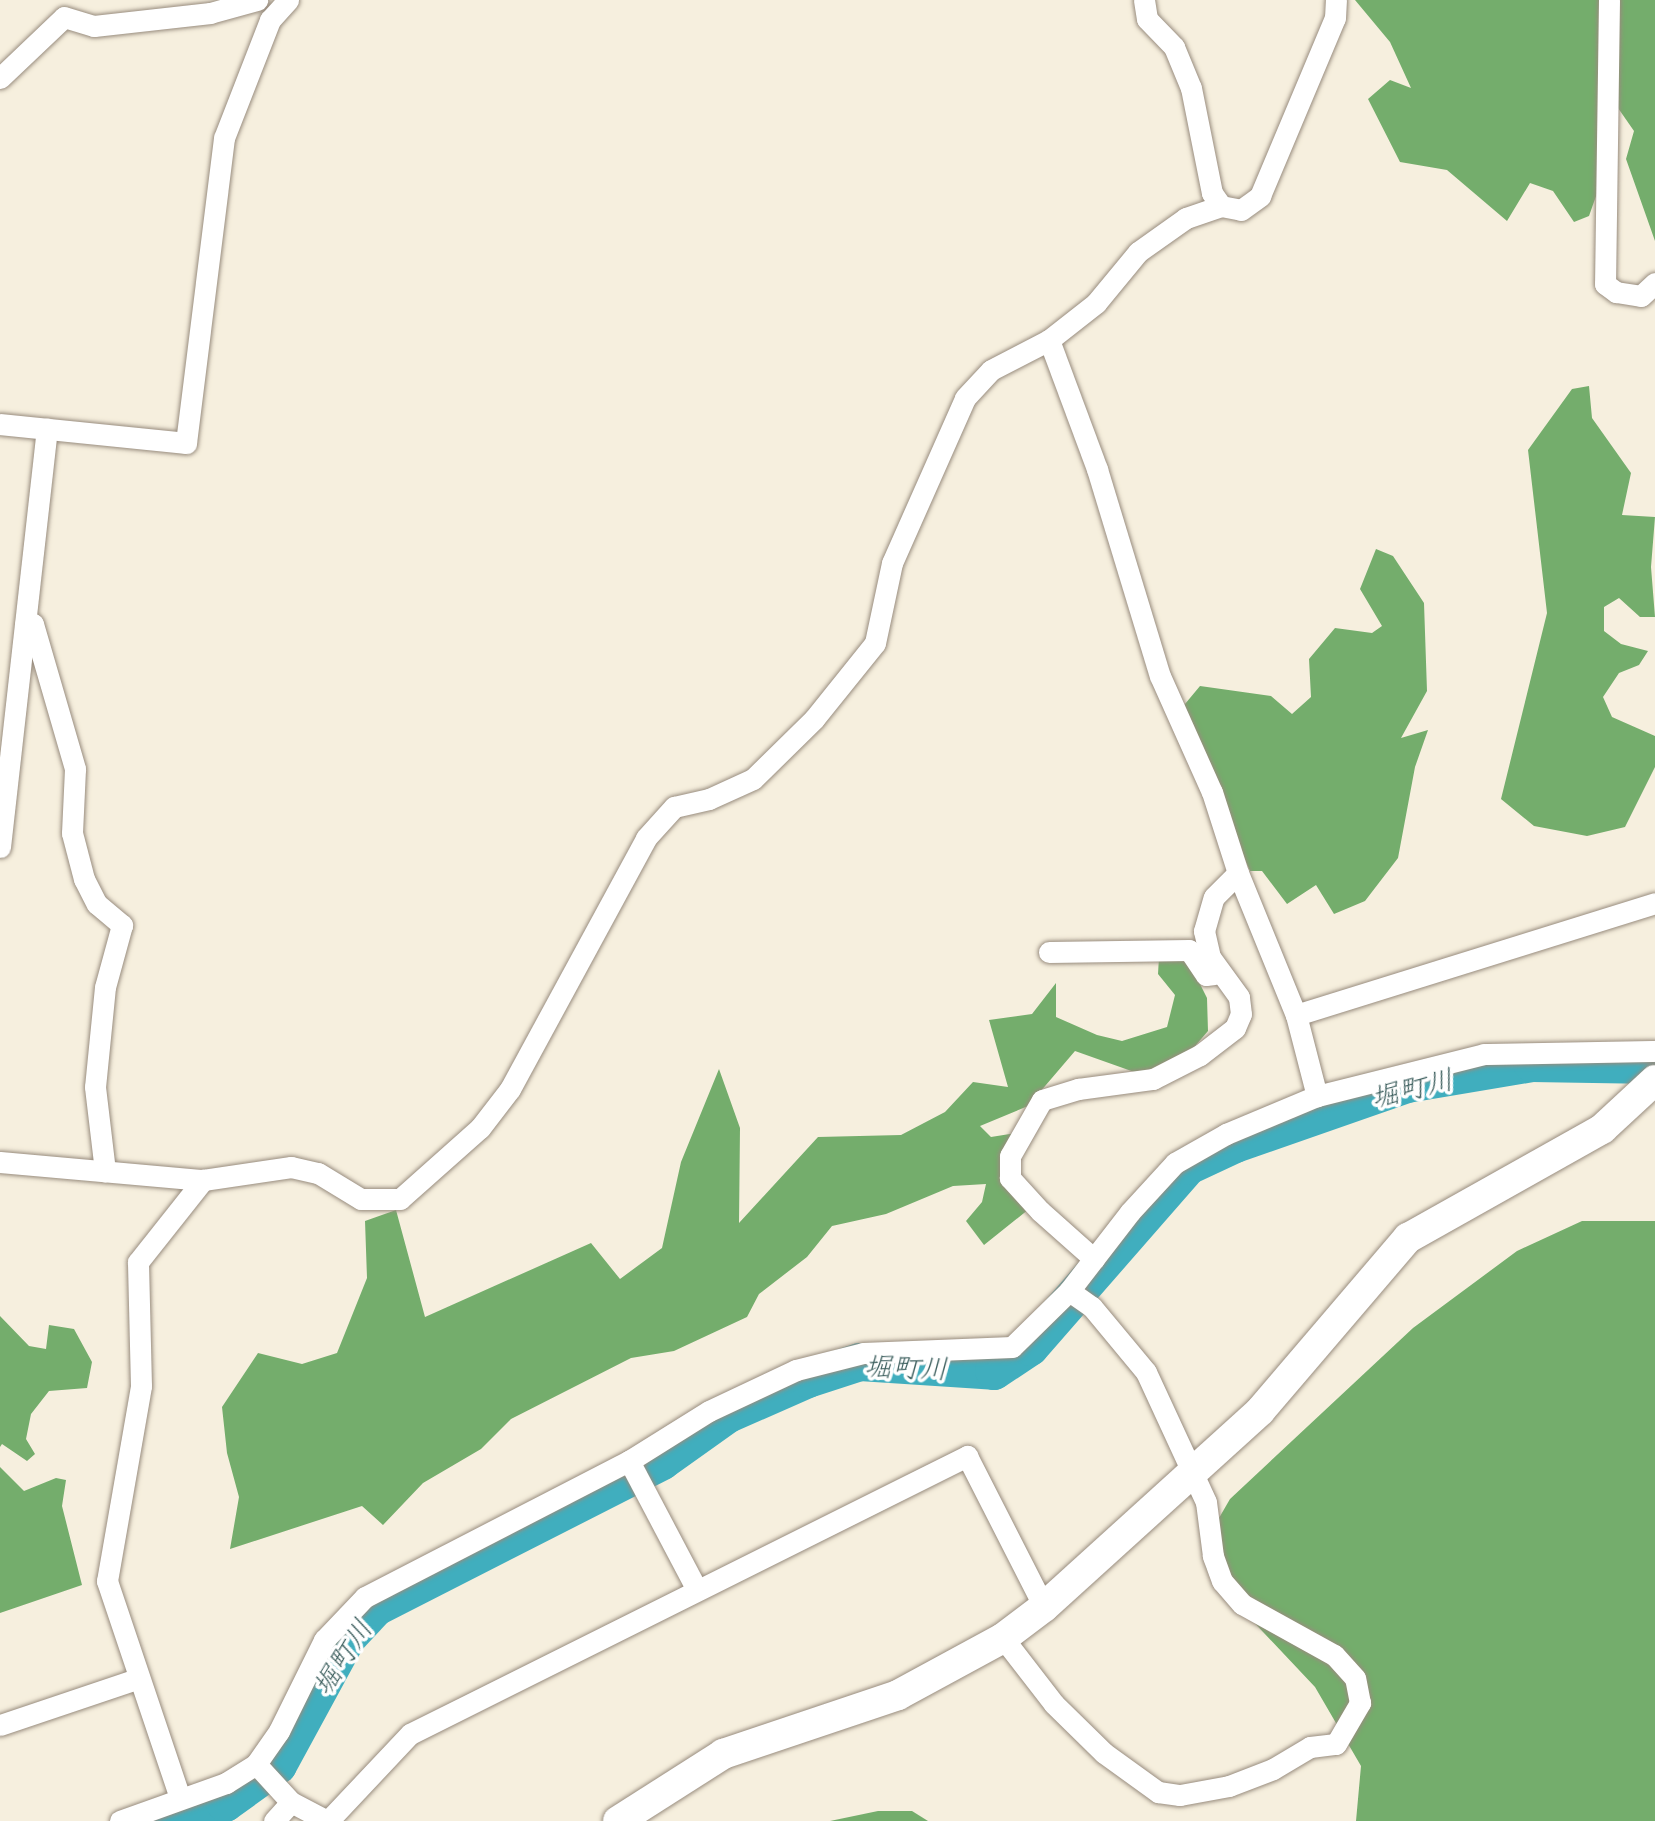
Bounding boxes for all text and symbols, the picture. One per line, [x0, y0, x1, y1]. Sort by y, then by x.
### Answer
water label: 堀町川 [1367, 1062, 1457, 1114]
water label: 堀町川 [863, 1349, 949, 1385]
water label: 堀町川 [305, 1613, 379, 1701]

